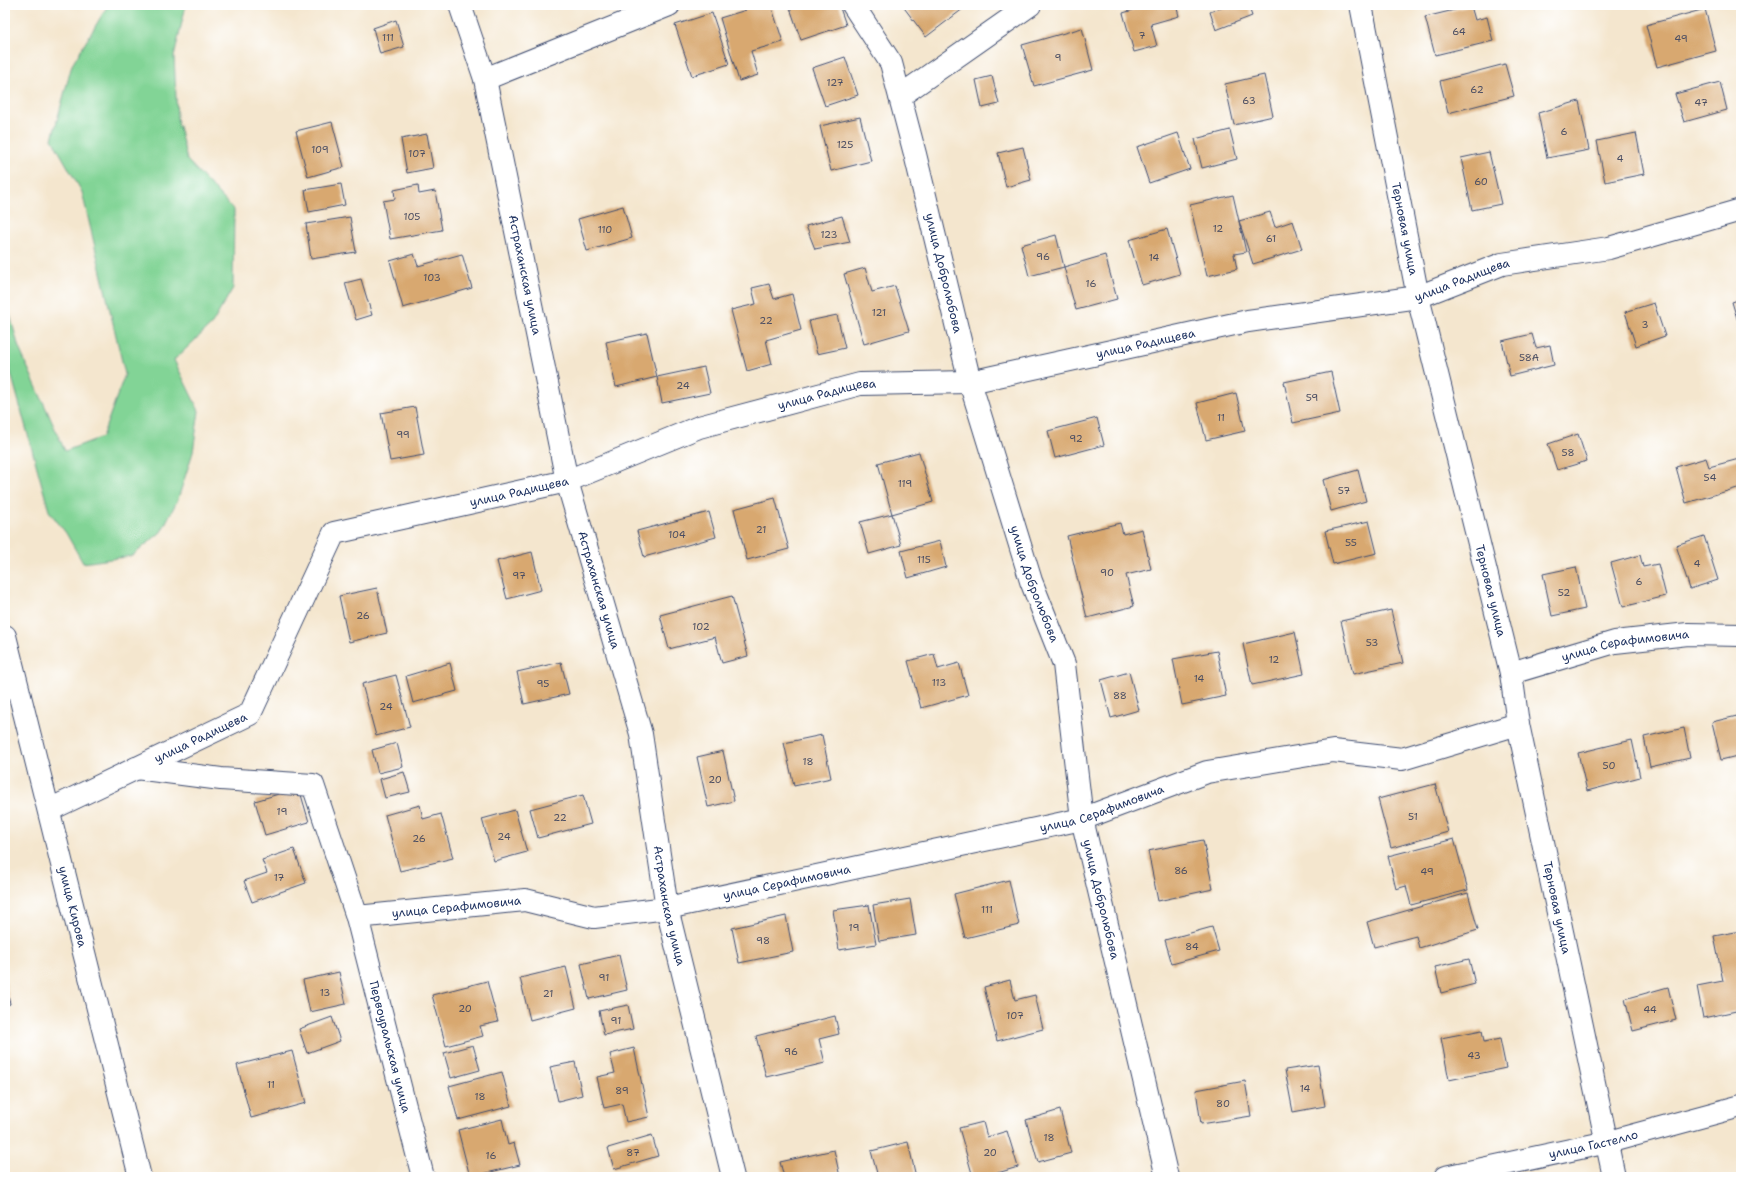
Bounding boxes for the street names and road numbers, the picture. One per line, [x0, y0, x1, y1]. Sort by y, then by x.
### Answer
street label: Терновая улица [1388, 181, 1422, 277]
street label: улица Добролюбова [922, 212, 966, 335]
street label: Астраханская улица [505, 213, 545, 337]
street label: улица Радищева [1412, 255, 1511, 306]
street label: улица Радищева [1094, 325, 1197, 362]
street label: улица Радищева [776, 376, 877, 414]
street label: улица Радищева [468, 473, 571, 510]
street label: улица Добролюбова [1006, 524, 1063, 645]
street label: Астраханская улица [574, 529, 624, 651]
street label: Терновая улица [1472, 543, 1510, 639]
street label: улица Серафимовича [1560, 626, 1690, 666]
street label: улица Радищева [152, 708, 250, 767]
street label: улица Серафимовича [1038, 781, 1167, 836]
street label: улица Добролюбова [1079, 838, 1123, 961]
street label: Астраханская улица [650, 845, 689, 968]
street label: Терновая улица [1539, 860, 1575, 956]
street label: улица Серафимовича [722, 861, 852, 904]
street label: улица Кирова [55, 864, 91, 950]
street label: улица Серафимовича [391, 892, 522, 921]
street label: Первоуральская улица [366, 979, 415, 1115]
street label: улица Гастелло [1547, 1126, 1640, 1162]

